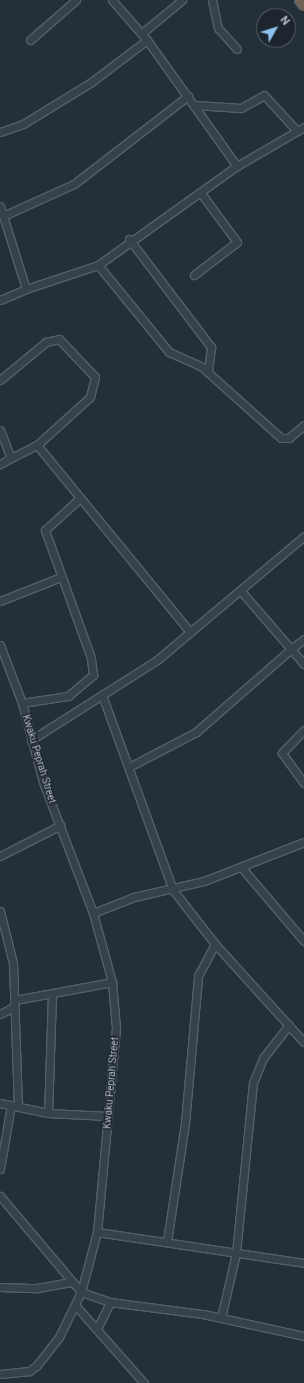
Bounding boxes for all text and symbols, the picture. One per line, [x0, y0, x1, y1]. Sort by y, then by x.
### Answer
north arrow [256, 8, 296, 48]
text: N [277, 14, 292, 28]
street label: Kwaku Peprah Street [20, 713, 58, 805]
street label: Kwaku Peprah Street [101, 1037, 121, 1129]

